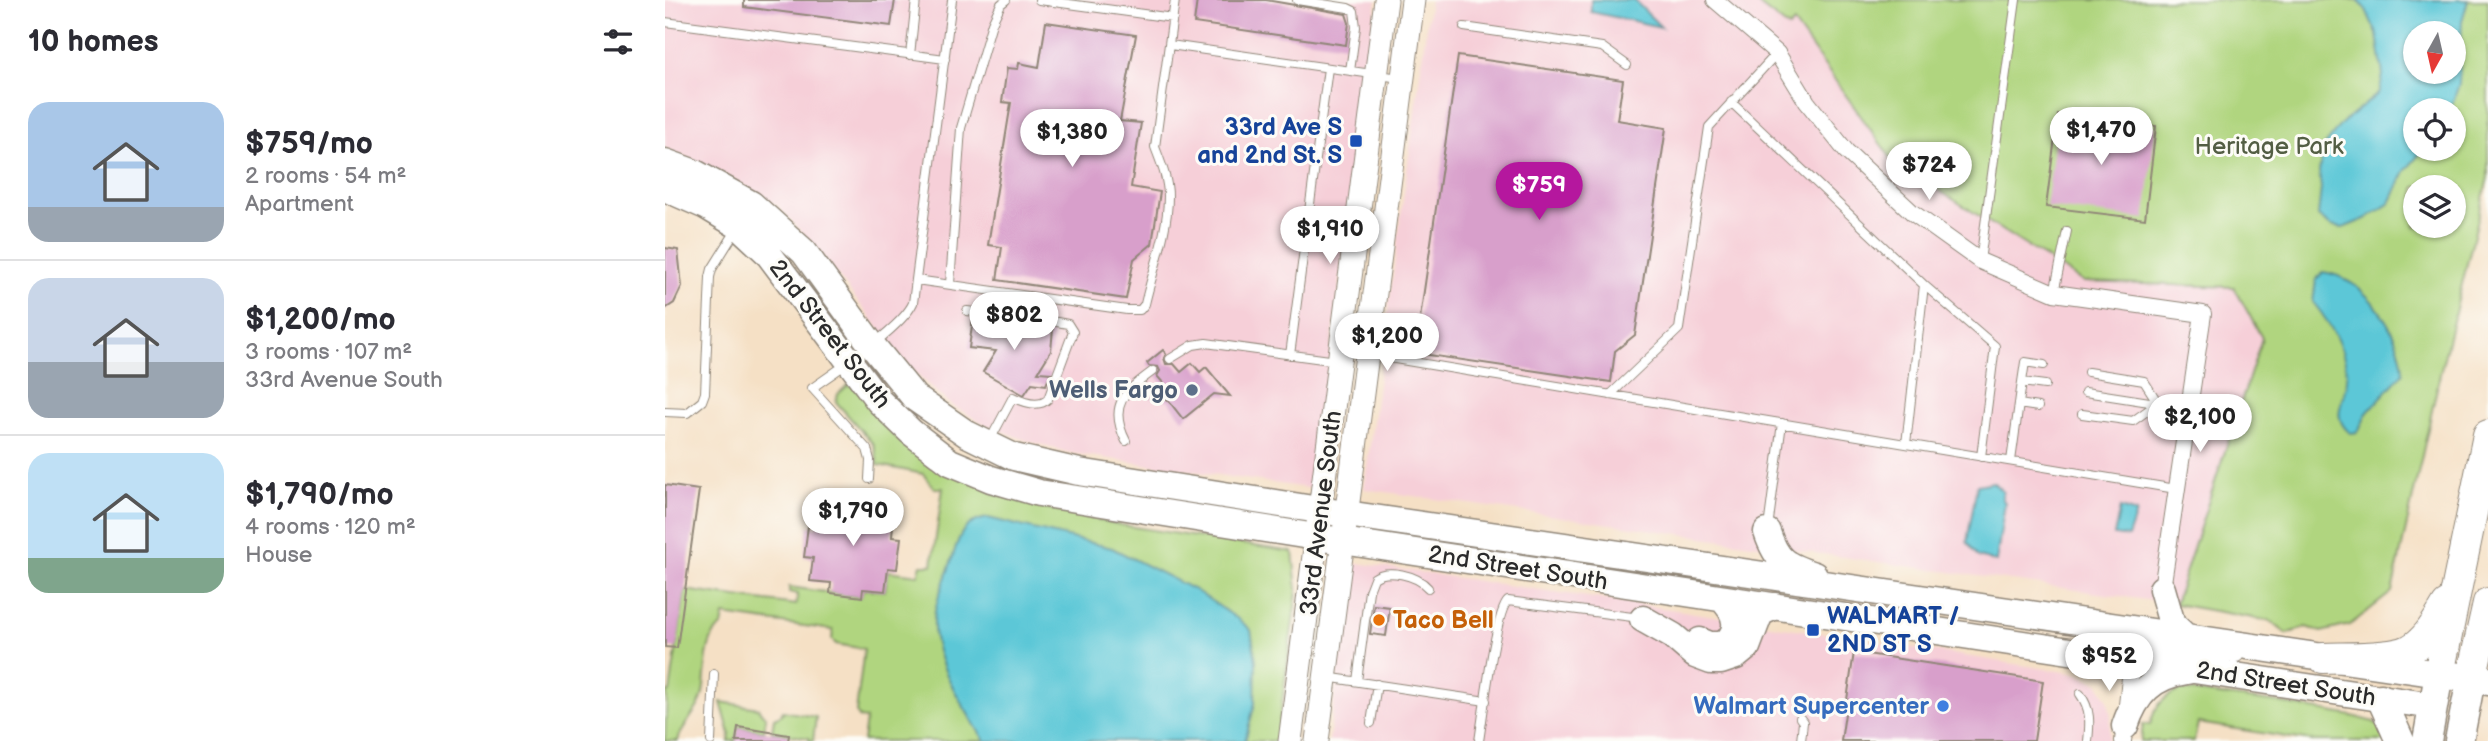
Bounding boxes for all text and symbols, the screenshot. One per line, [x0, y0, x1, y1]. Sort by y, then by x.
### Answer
north arrow [2403, 21, 2466, 84]
map controls [2403, 21, 2466, 238]
icon: filters [599, 23, 637, 61]
text: 10 homes [28, 24, 159, 60]
button: locate [2403, 98, 2466, 161]
pin: $1,470 [2044, 108, 2158, 167]
pin: $1,380 [1015, 110, 1129, 169]
place label: 33rd Ave S and 2nd St. S [1197, 113, 1342, 170]
text: $1,470 [2066, 116, 2136, 144]
text: $1,380 [1036, 118, 1108, 146]
text: $759/mo [245, 126, 373, 162]
icon: home [84, 130, 168, 214]
park label: Heritage Park [2194, 132, 2344, 161]
marker: 33rd Ave S and 2nd St. S [1348, 133, 1364, 149]
pin: $724 [1888, 142, 1970, 202]
text: $724 [1902, 151, 1956, 179]
text: 2 rooms · 54 m² [245, 162, 407, 190]
pin: $759 [1498, 162, 1580, 222]
text: $759 [1512, 171, 1566, 199]
button: layers [2403, 175, 2466, 238]
text: Apartment [245, 190, 354, 218]
pin: $1,910 [1273, 206, 1387, 266]
text: $1,910 [1296, 215, 1364, 243]
street label: 2nd Street South [763, 254, 897, 414]
pin: $802 [973, 292, 1055, 352]
text: $802 [985, 301, 1043, 329]
text: $1,200/mo [245, 302, 396, 338]
icon: home [84, 306, 168, 390]
pin: $1,200 [1330, 314, 1444, 373]
text: $1,200 [1351, 322, 1423, 350]
text: 3 rooms · 107 m² [245, 338, 412, 366]
text: 33rd Avenue South [245, 366, 443, 394]
place label: Wells Fargo [1049, 376, 1178, 405]
marker: Wells Fargo [1184, 382, 1200, 398]
pin: $2,100 [2143, 394, 2257, 454]
text: $2,100 [2164, 403, 2236, 431]
street label: 33rd Avenue South [1294, 409, 1348, 617]
text: $1,790/mo [245, 477, 394, 513]
icon: home [84, 481, 168, 565]
pin: $1,790 [796, 489, 910, 548]
text: $1,790 [818, 497, 888, 525]
text: 4 rooms · 120 m² [245, 513, 416, 541]
street label: 2nd Street South [1426, 539, 1610, 597]
text: House [245, 541, 312, 569]
place label: WALMART / 2ND ST S [1827, 602, 1960, 659]
place label: Taco Bell [1393, 606, 1494, 635]
marker: Taco Bell [1371, 612, 1387, 628]
marker: WALMART / 2ND ST S [1805, 622, 1821, 638]
pin: $952 [2068, 634, 2150, 693]
text: $952 [2081, 642, 2137, 670]
street label: 2nd Street South [2194, 655, 2378, 713]
place label: Walmart Supercenter [1694, 692, 1929, 721]
marker: Walmart Supercenter [1935, 698, 1951, 714]

